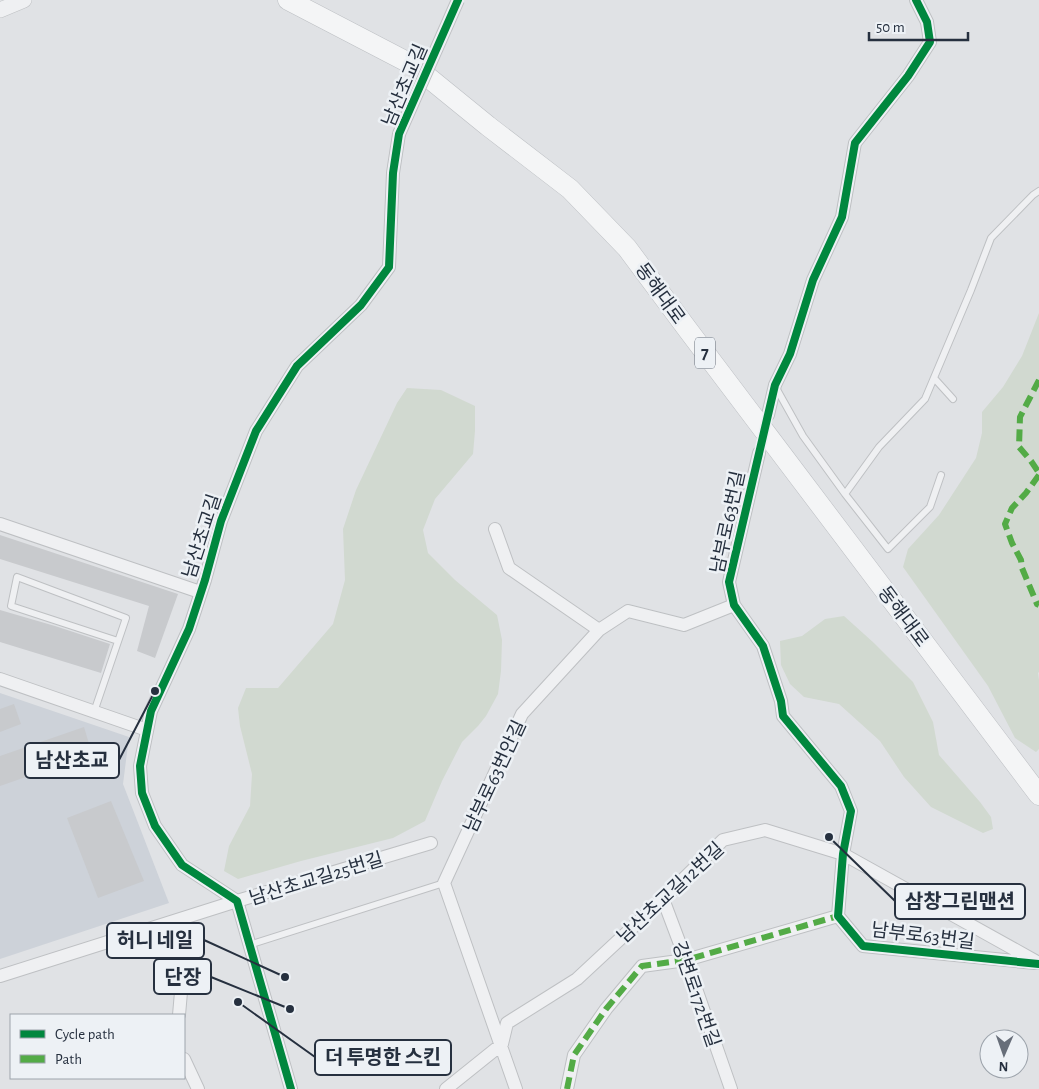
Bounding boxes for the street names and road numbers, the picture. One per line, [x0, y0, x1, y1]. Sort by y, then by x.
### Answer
street label: 남산초교길 [379, 41, 431, 130]
street label: 동해대로 [632, 259, 689, 328]
road number: 7 [695, 338, 715, 368]
street label: 남부로63번길 [707, 469, 749, 575]
street label: 남산초교길 [179, 492, 225, 581]
street label: 동해대로 [874, 583, 932, 651]
street label: 남부로63번안길 [460, 717, 530, 836]
street label: 남산초교길12번길 [614, 839, 728, 947]
street label: 남산초교길25번길 [247, 849, 386, 909]
street label: 남부로63번길 [870, 920, 976, 952]
street label: 강변로172번길 [669, 939, 723, 1050]

